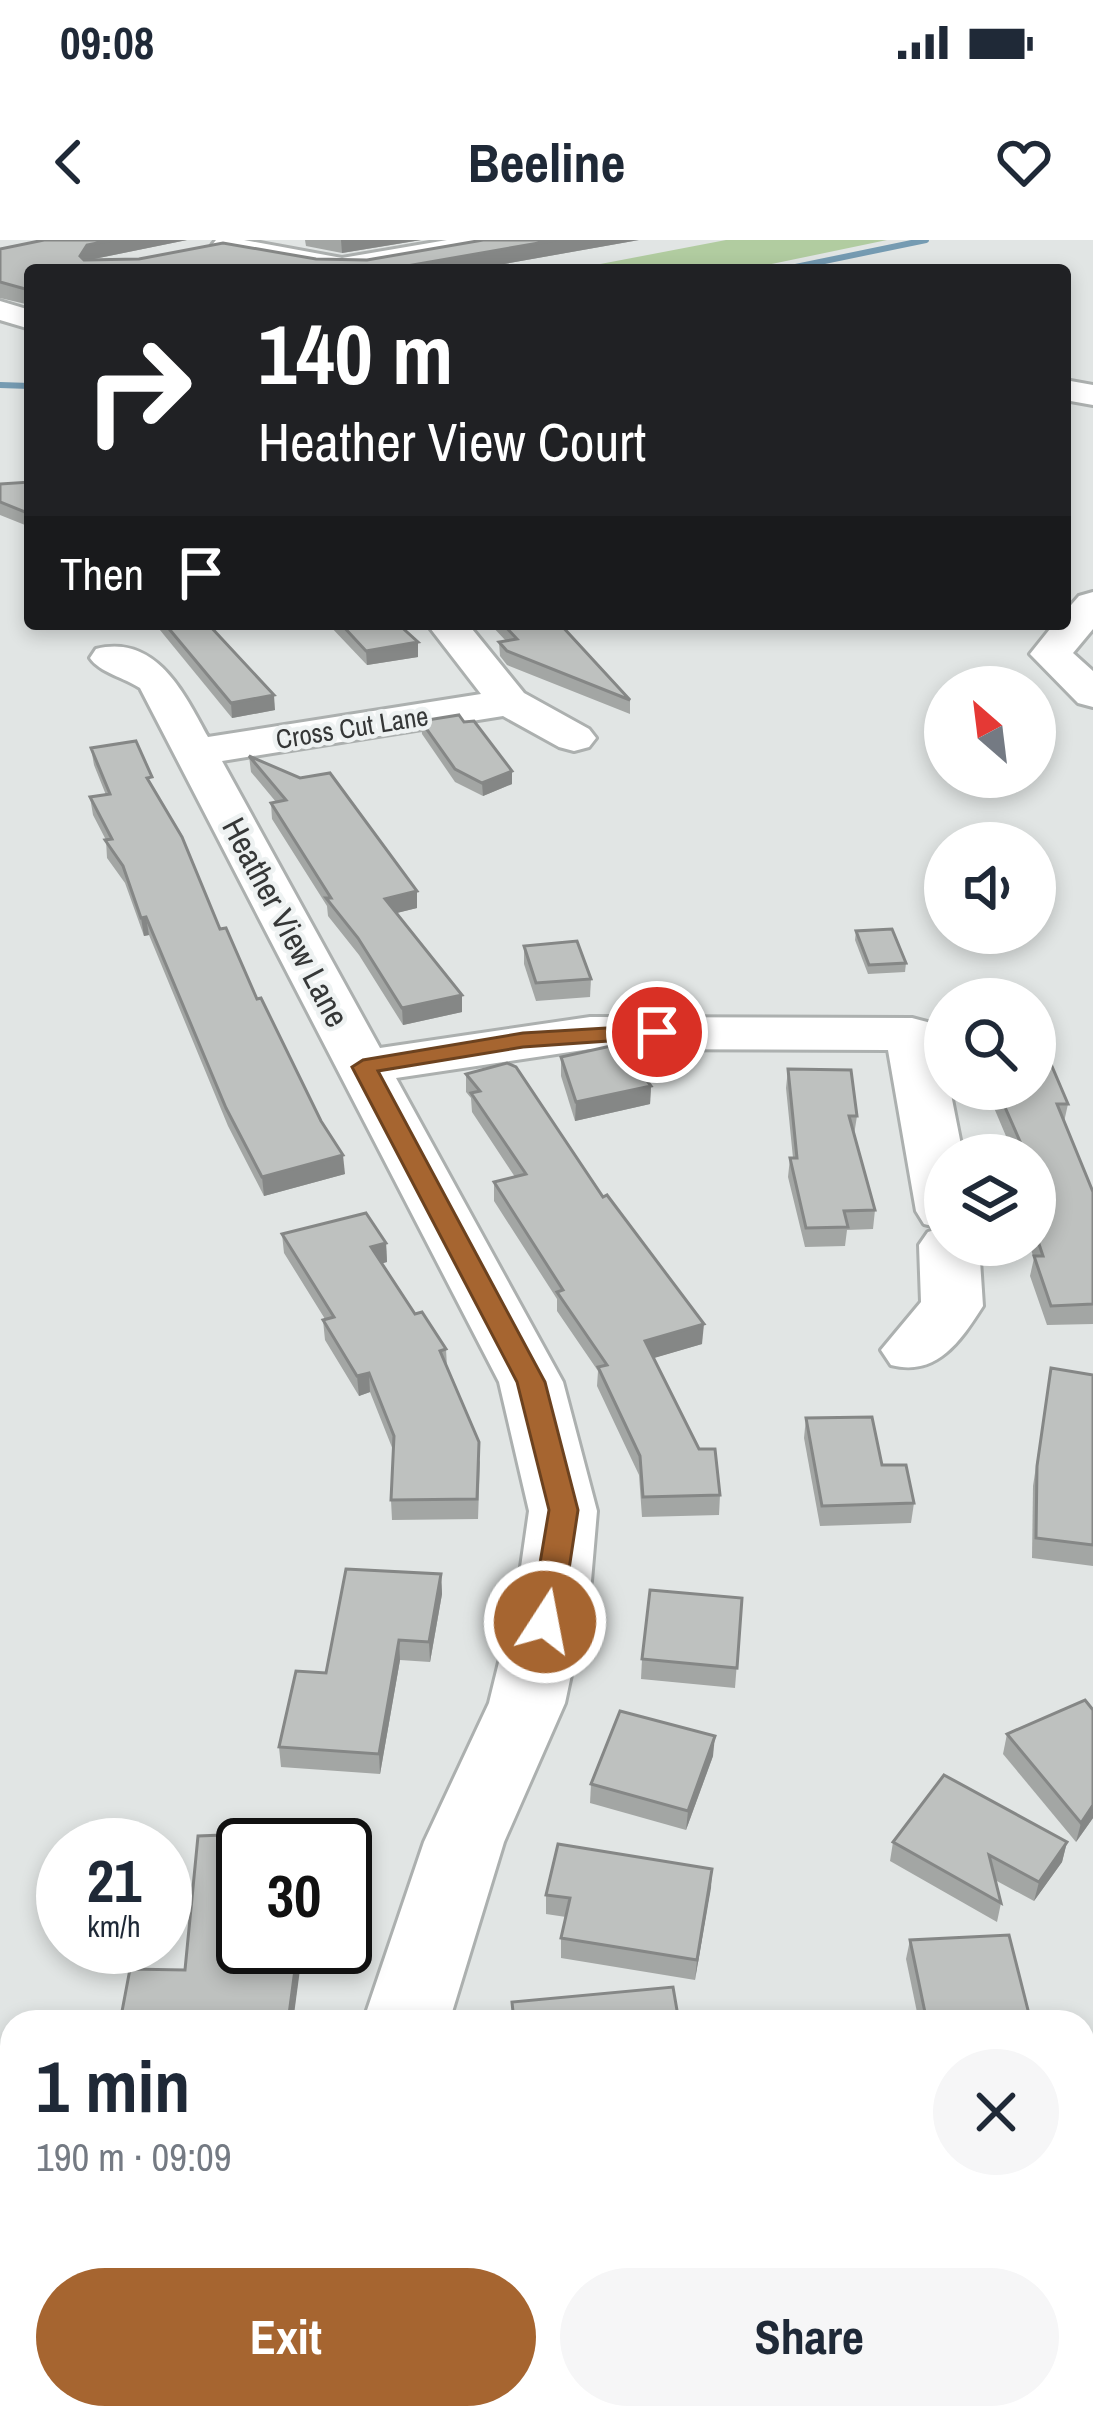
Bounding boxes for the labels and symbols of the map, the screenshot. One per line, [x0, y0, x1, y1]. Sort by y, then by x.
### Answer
north arrow [924, 666, 1056, 798]
street label: Cross Cut Lane [273, 697, 431, 757]
street label: Heather View Lane [212, 810, 360, 1034]
pin [606, 981, 708, 1083]
position arrow [482, 1559, 608, 1685]
speed limit sign: 30 [216, 1818, 372, 1974]

